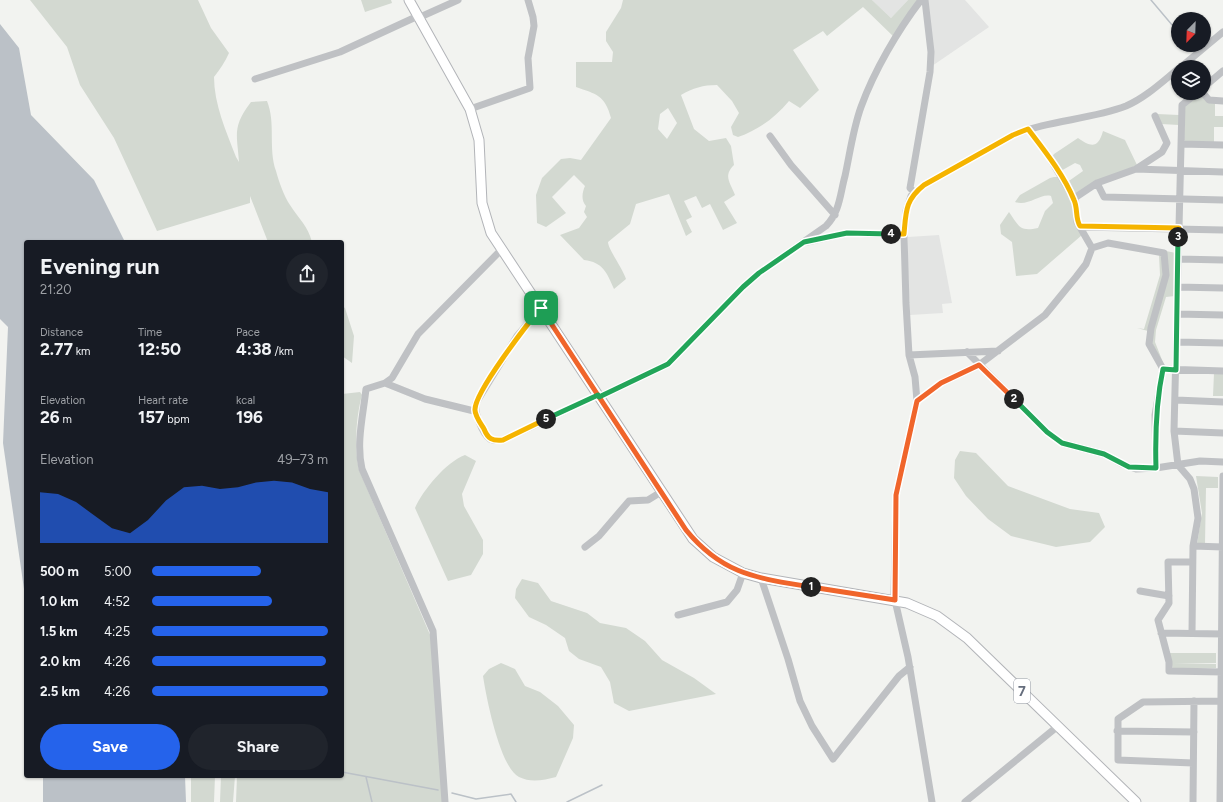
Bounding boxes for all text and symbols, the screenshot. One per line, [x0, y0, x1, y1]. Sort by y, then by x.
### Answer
north arrow [1171, 12, 1211, 52]
map controls [1171, 12, 1211, 100]
button: layers [1171, 60, 1211, 100]
pin: 4 [881, 224, 901, 244]
text: 4 [888, 227, 894, 240]
pin: 3 [1168, 227, 1188, 247]
text: 3 [1175, 230, 1181, 243]
text: Evening run [40, 253, 160, 280]
button: share [286, 253, 328, 295]
text: 21:20 [40, 282, 72, 297]
pin [524, 291, 558, 325]
icon: arrive [530, 297, 552, 319]
text: Distance [40, 326, 83, 339]
text: Time [138, 326, 162, 339]
text: Pace [236, 326, 260, 339]
text: 2.77 [40, 339, 73, 359]
text: 12:50 [138, 339, 181, 359]
text: 4:38 [236, 339, 272, 359]
text: km [73, 345, 90, 358]
text: /km [272, 345, 293, 358]
pin: 2 [1004, 389, 1024, 409]
text: 2 [1011, 392, 1017, 405]
text: Elevation [40, 394, 85, 407]
text: Heart rate [138, 394, 188, 407]
text: kcal [236, 394, 255, 407]
text: 26 [40, 407, 60, 427]
text: 157 [138, 407, 165, 427]
text: 196 [236, 407, 263, 427]
pin: 5 [536, 409, 556, 429]
text: 5 [543, 412, 549, 425]
text: m [60, 413, 72, 426]
text: bpm [165, 413, 190, 426]
text: Elevation [40, 452, 93, 467]
text: 49–73 m [277, 452, 328, 467]
text: 500 m [40, 564, 79, 579]
text: 5:00 [104, 564, 131, 579]
pin: 1 [801, 577, 821, 597]
text: 1 [809, 580, 813, 593]
text: 1.0 km [40, 594, 79, 609]
text: 4:52 [104, 594, 130, 609]
text: 1.5 km [40, 624, 78, 639]
text: 4:25 [104, 624, 130, 639]
text: 2.0 km [40, 654, 81, 669]
text: 4:26 [104, 654, 130, 669]
road number: 7 [1014, 679, 1030, 703]
text: 2.5 km [40, 684, 80, 699]
text: 4:26 [104, 684, 130, 699]
button: Save [40, 724, 180, 770]
button: Share [188, 724, 328, 770]

